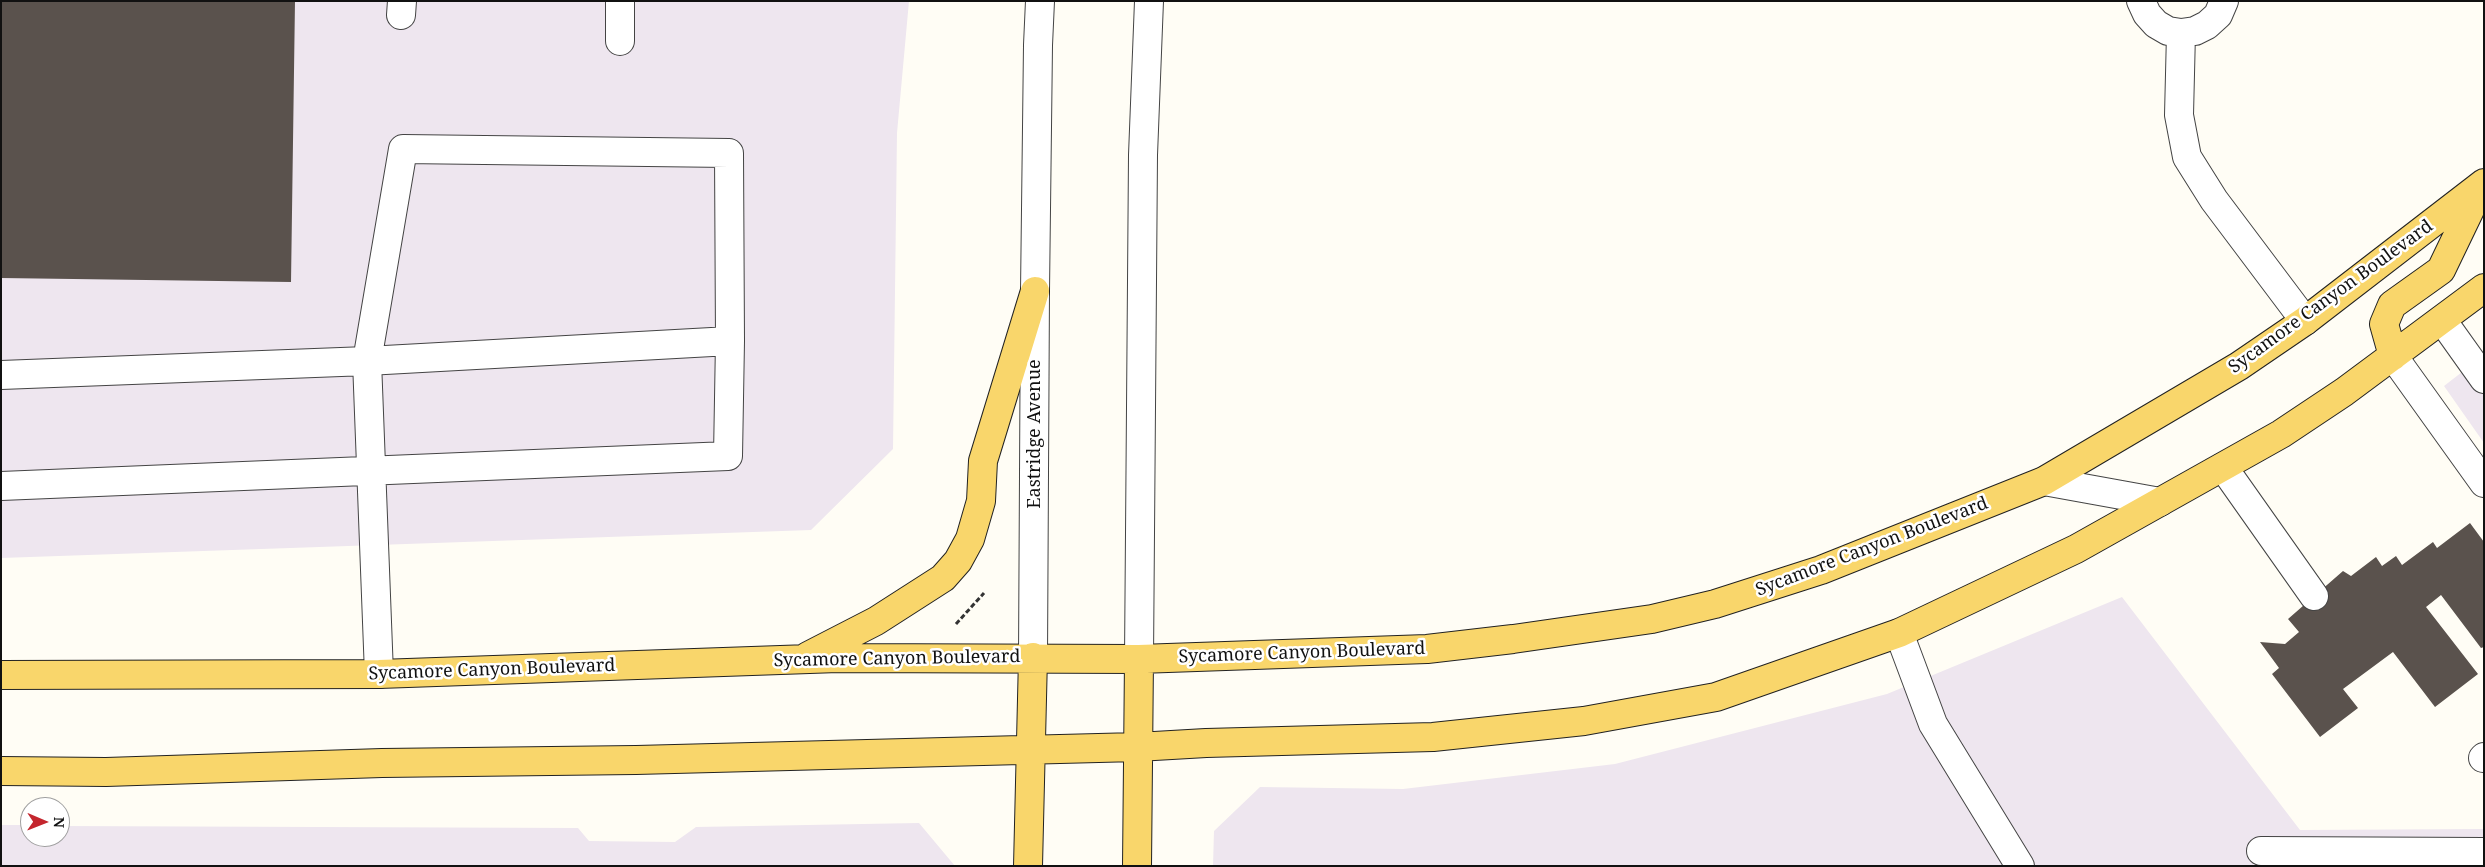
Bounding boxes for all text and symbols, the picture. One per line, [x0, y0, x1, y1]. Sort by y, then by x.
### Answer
street label: Sycamore Canyon Boulevard [2225, 216, 2437, 378]
street label: Eastridge Avenue [1024, 359, 1046, 509]
street label: Sycamore Canyon Boulevard [1753, 493, 1991, 601]
street label: Sycamore Canyon Boulevard [1178, 638, 1426, 668]
street label: Sycamore Canyon Boulevard [773, 646, 1021, 672]
street label: Sycamore Canyon Boulevard [368, 655, 616, 685]
north arrow [20, 797, 70, 847]
text: N [50, 817, 69, 828]

